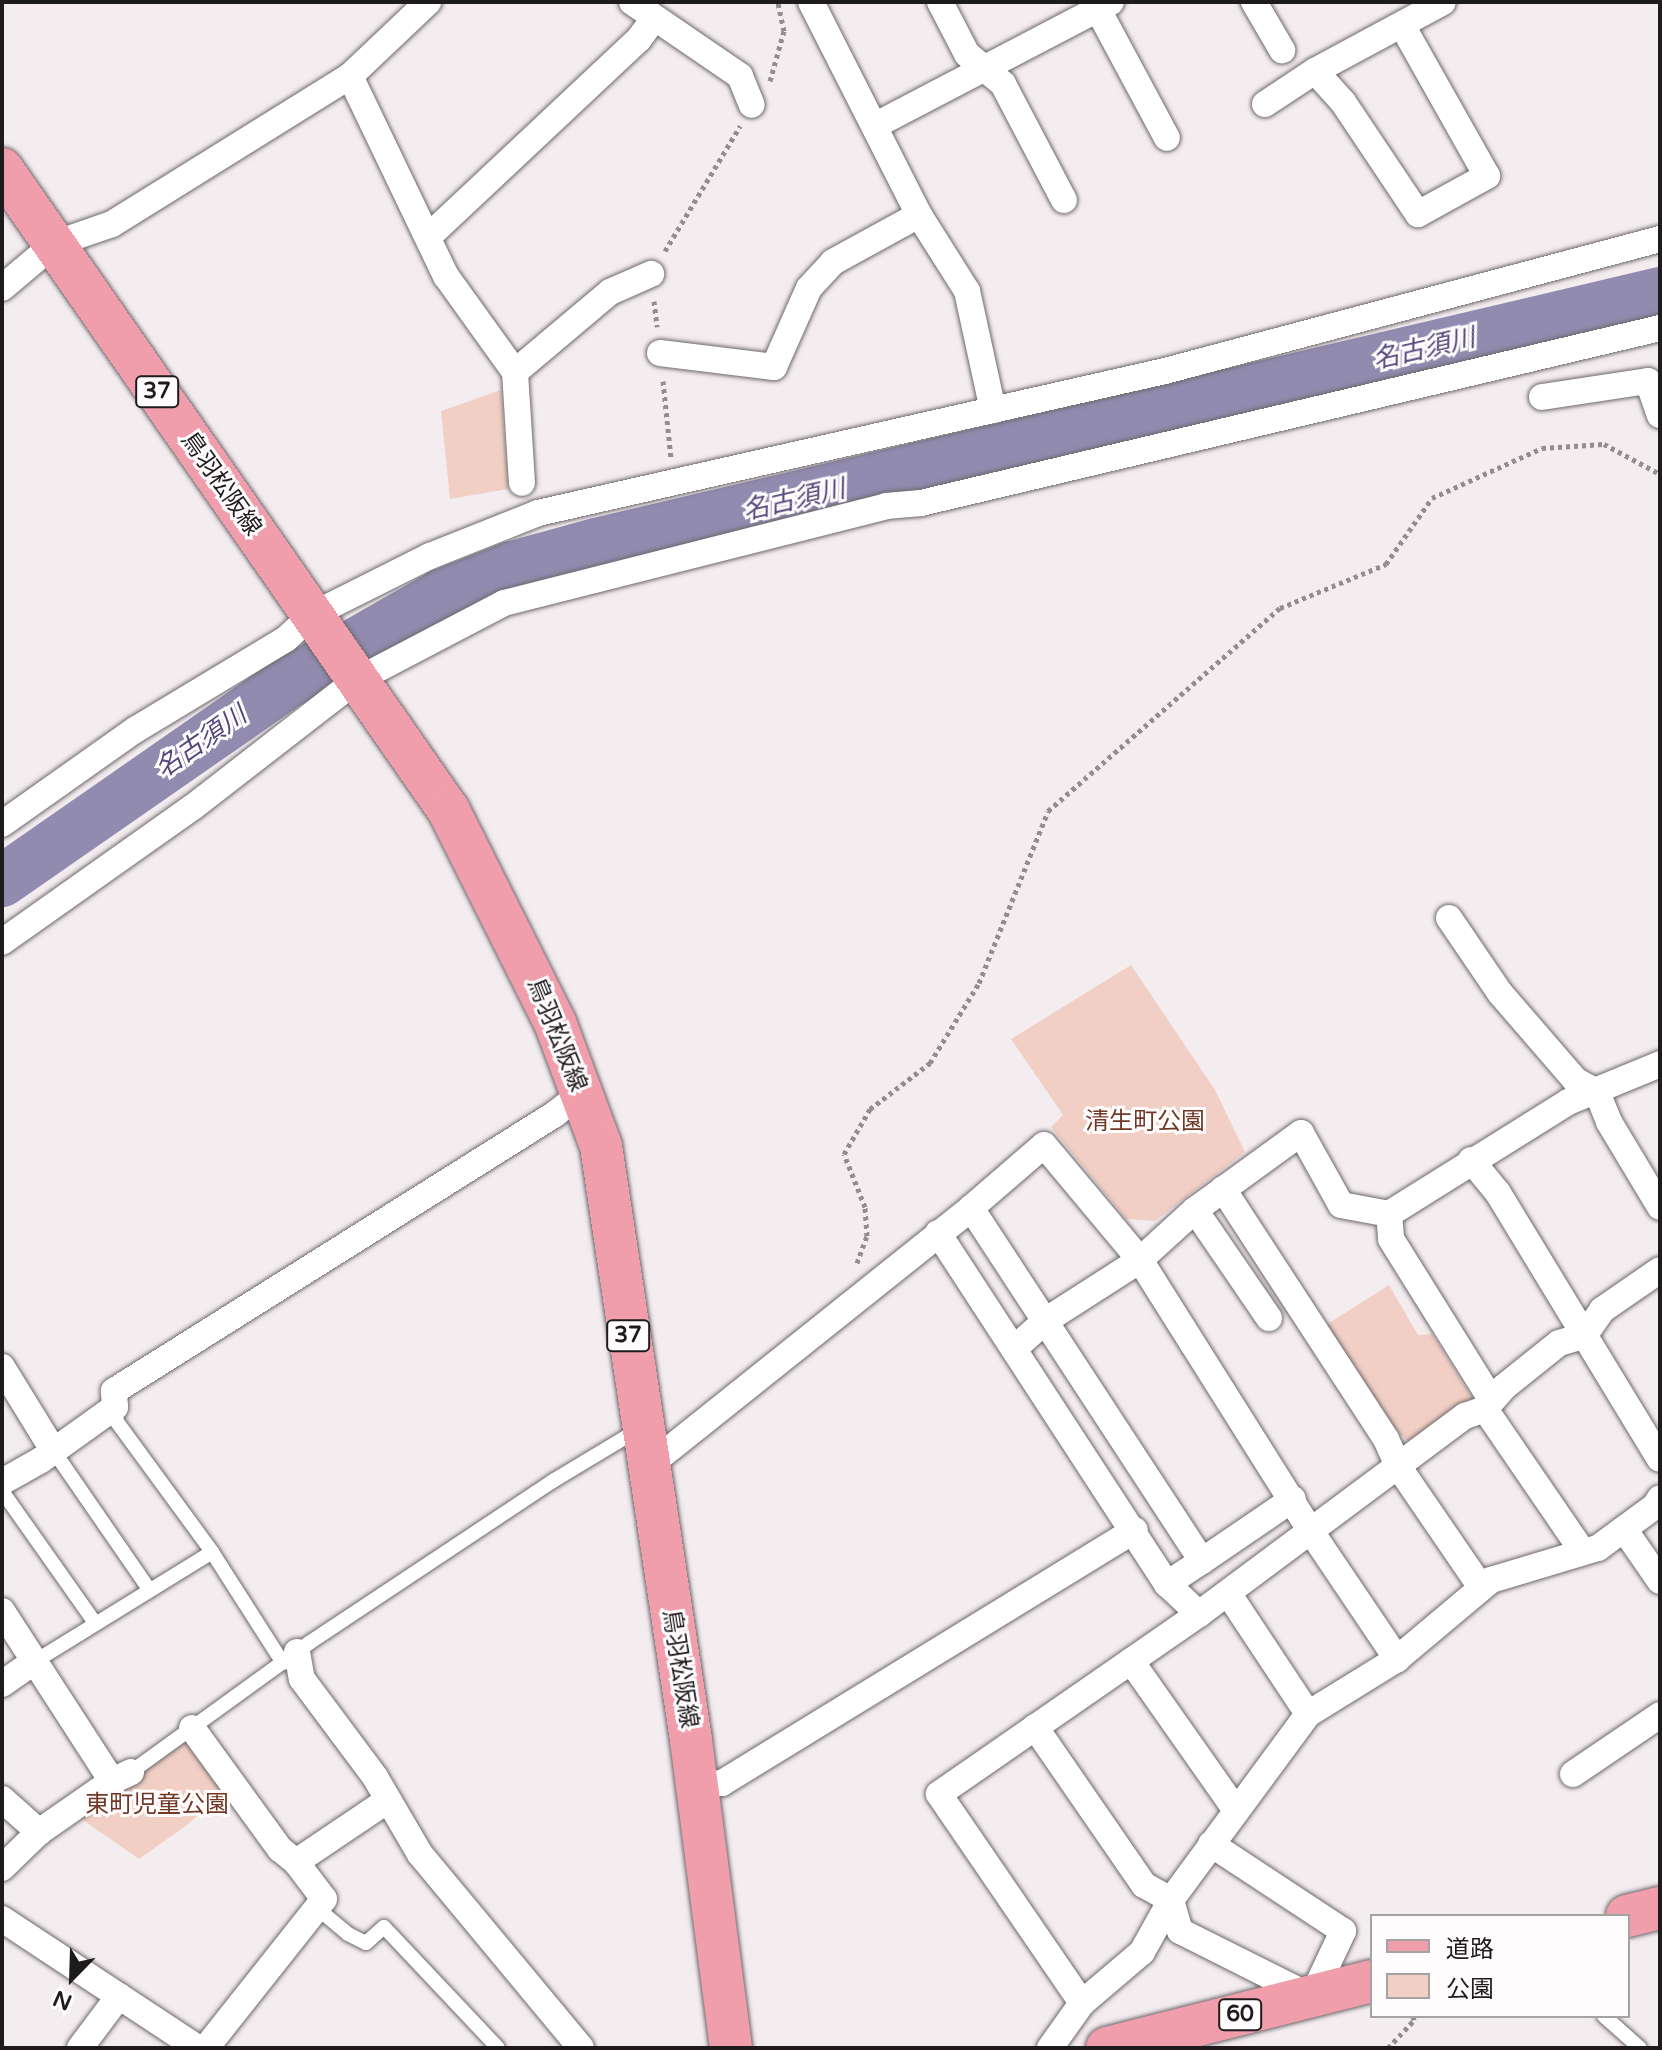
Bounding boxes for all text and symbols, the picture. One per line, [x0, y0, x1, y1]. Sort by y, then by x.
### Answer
water label: 名古須川 [1370, 322, 1478, 376]
road number: 37 [135, 374, 179, 410]
street label: 鳥羽松阪線 [175, 427, 267, 541]
water label: 名古須川 [740, 473, 848, 527]
water label: 名古須川 [149, 699, 253, 785]
street label: 鳥羽松阪線 [521, 974, 593, 1096]
park label: 清生町公園 [1085, 1108, 1205, 1136]
road number: 37 [606, 1318, 650, 1354]
street label: 鳥羽松阪線 [656, 1607, 704, 1731]
park label: 東町児童公園 [85, 1791, 229, 1819]
legend [1370, 1914, 1630, 2018]
text: 道路 [1446, 1935, 1494, 1964]
north arrow [32, 1938, 112, 2018]
text: 公園 [1446, 1975, 1494, 2004]
text: N [49, 1985, 76, 2016]
road number: 60 [1218, 1997, 1262, 2033]

